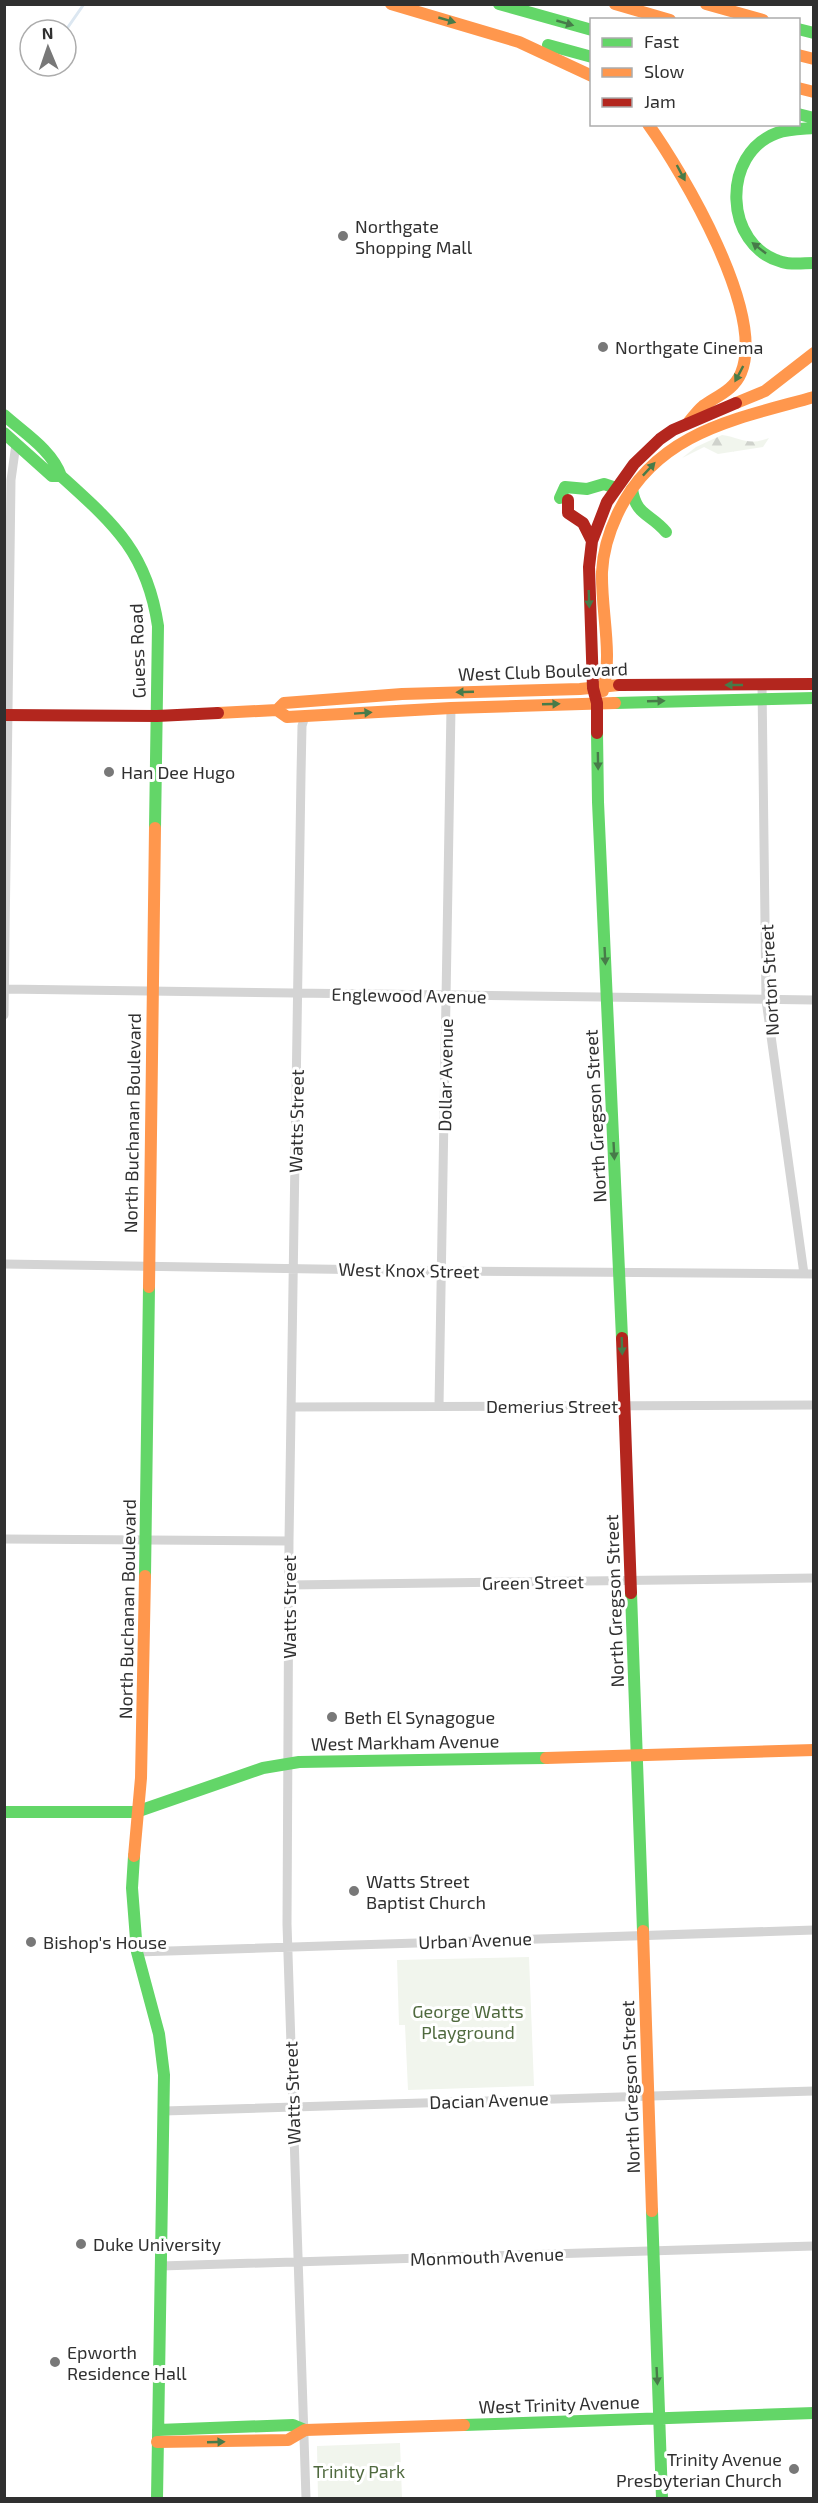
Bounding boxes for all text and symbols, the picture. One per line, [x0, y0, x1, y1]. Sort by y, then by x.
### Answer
one-way arrow [439, 16, 457, 25]
north arrow [18, 18, 78, 78]
legend [590, 18, 800, 126]
one-way arrow [556, 19, 574, 28]
text: N [41, 23, 54, 42]
text: Fast [644, 30, 679, 52]
text: Slow [644, 60, 685, 82]
text: Jam [644, 90, 676, 112]
one-way arrow [676, 164, 686, 181]
place label: Northgate Shopping Mall [355, 215, 473, 258]
marker: Northgate Shopping Mall [336, 229, 350, 243]
one-way arrow [751, 242, 767, 255]
place label: Northgate Cinema [615, 336, 763, 358]
marker: Northgate Cinema [596, 340, 610, 354]
one-way arrow [734, 366, 744, 383]
one-way arrow [642, 462, 655, 477]
one-way arrow [584, 590, 593, 609]
street label: Guess Road [124, 603, 150, 699]
street label: West Club Boulevard [458, 657, 628, 685]
one-way arrow [725, 680, 744, 690]
one-way arrow [456, 688, 475, 697]
one-way arrow [646, 696, 665, 706]
one-way arrow [542, 700, 561, 709]
one-way arrow [354, 708, 373, 717]
one-way arrow [593, 752, 603, 771]
place label: Han Dee Hugo [121, 761, 235, 783]
marker: Han Dee Hugo [102, 765, 116, 779]
street label: Norton Street [755, 924, 783, 1036]
one-way arrow [601, 946, 610, 965]
street label: Englewood Avenue [331, 983, 487, 1007]
street label: North Buchanan Boulevard [119, 1013, 145, 1233]
street label: Dollar Avenue [433, 1018, 457, 1132]
street label: North Gregson Street [579, 1029, 611, 1203]
street label: Watts Street [284, 1069, 308, 1173]
one-way arrow [610, 1141, 619, 1160]
street label: West Knox Street [338, 1258, 480, 1282]
one-way arrow [618, 1336, 627, 1355]
street label: Demerius Street [486, 1395, 618, 1417]
street label: North Buchanan Boulevard [114, 1499, 140, 1719]
street label: North Gregson Street [600, 1514, 628, 1688]
street label: Watts Street [278, 1555, 300, 1659]
street label: Green Street [482, 1570, 584, 1594]
place label: Beth El Synagogue [344, 1706, 495, 1728]
marker: Beth El Synagogue [325, 1710, 339, 1724]
street label: West Markham Avenue [311, 1729, 499, 1755]
place label: Watts Street Baptist Church [366, 1870, 486, 1913]
marker: Watts Street Baptist Church [347, 1884, 361, 1898]
street label: Urban Avenue [418, 1927, 532, 1953]
place label: Bishop's House [43, 1931, 167, 1953]
marker: Bishop's House [24, 1935, 38, 1949]
park label: George Watts Playground [412, 2000, 524, 2043]
street label: North Gregson Street [616, 2000, 644, 2174]
street label: Watts Street [279, 2041, 305, 2145]
street label: Dacian Avenue [429, 2087, 549, 2113]
place label: Duke University [93, 2233, 221, 2255]
marker: Duke University [74, 2237, 88, 2251]
street label: Monmouth Avenue [410, 2242, 564, 2270]
place label: Epworth Residence Hall [67, 2341, 187, 2384]
marker: Epworth Residence Hall [48, 2355, 62, 2369]
one-way arrow [653, 2366, 662, 2385]
street label: West Trinity Avenue [478, 2390, 640, 2418]
one-way arrow [206, 2437, 225, 2447]
place label: Trinity Avenue Presbyterian Church [616, 2448, 782, 2491]
park label: Trinity Park [313, 2460, 405, 2482]
marker: Trinity Avenue Presbyterian Church [787, 2462, 801, 2476]

